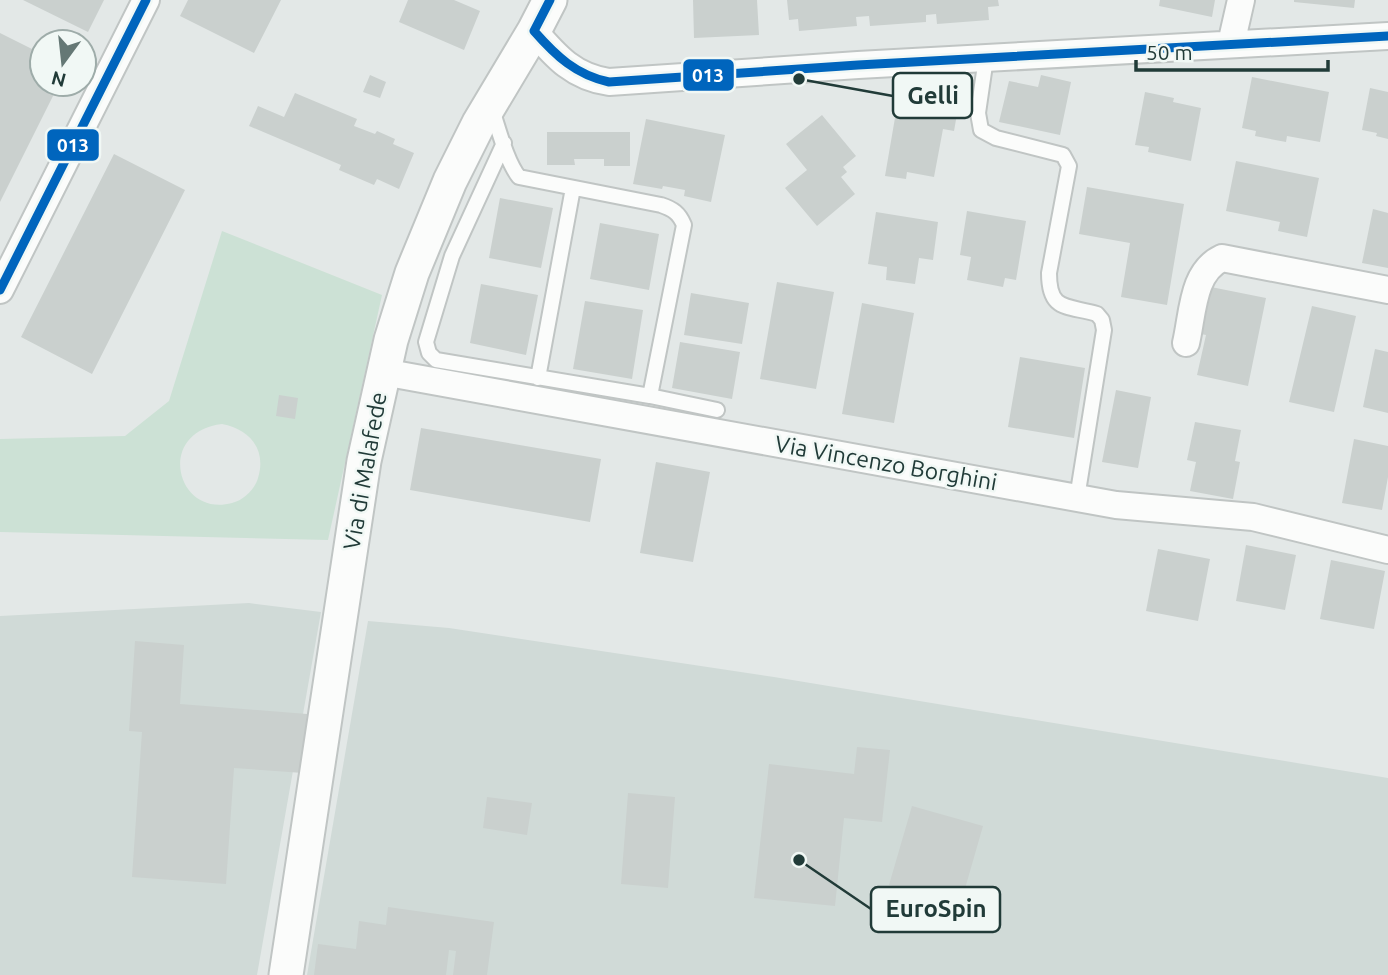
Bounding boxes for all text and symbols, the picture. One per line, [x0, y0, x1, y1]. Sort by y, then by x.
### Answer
north arrow [28, 28, 98, 98]
scale bar [1136, 28, 1328, 72]
text: 50 m [1146, 40, 1193, 64]
line badge: 013 [682, 58, 735, 92]
text: 013 [692, 64, 724, 86]
text: N [49, 67, 68, 92]
callout: Gelli [893, 73, 972, 118]
text: Gelli [907, 82, 959, 109]
line badge: 013 [46, 128, 100, 162]
text: 013 [57, 134, 89, 156]
street label: Via di Malafede [338, 390, 391, 552]
street label: Via Vincenzo Borghini [773, 431, 999, 494]
callout: EuroSpin [871, 887, 1000, 932]
text: EuroSpin [885, 895, 987, 922]

